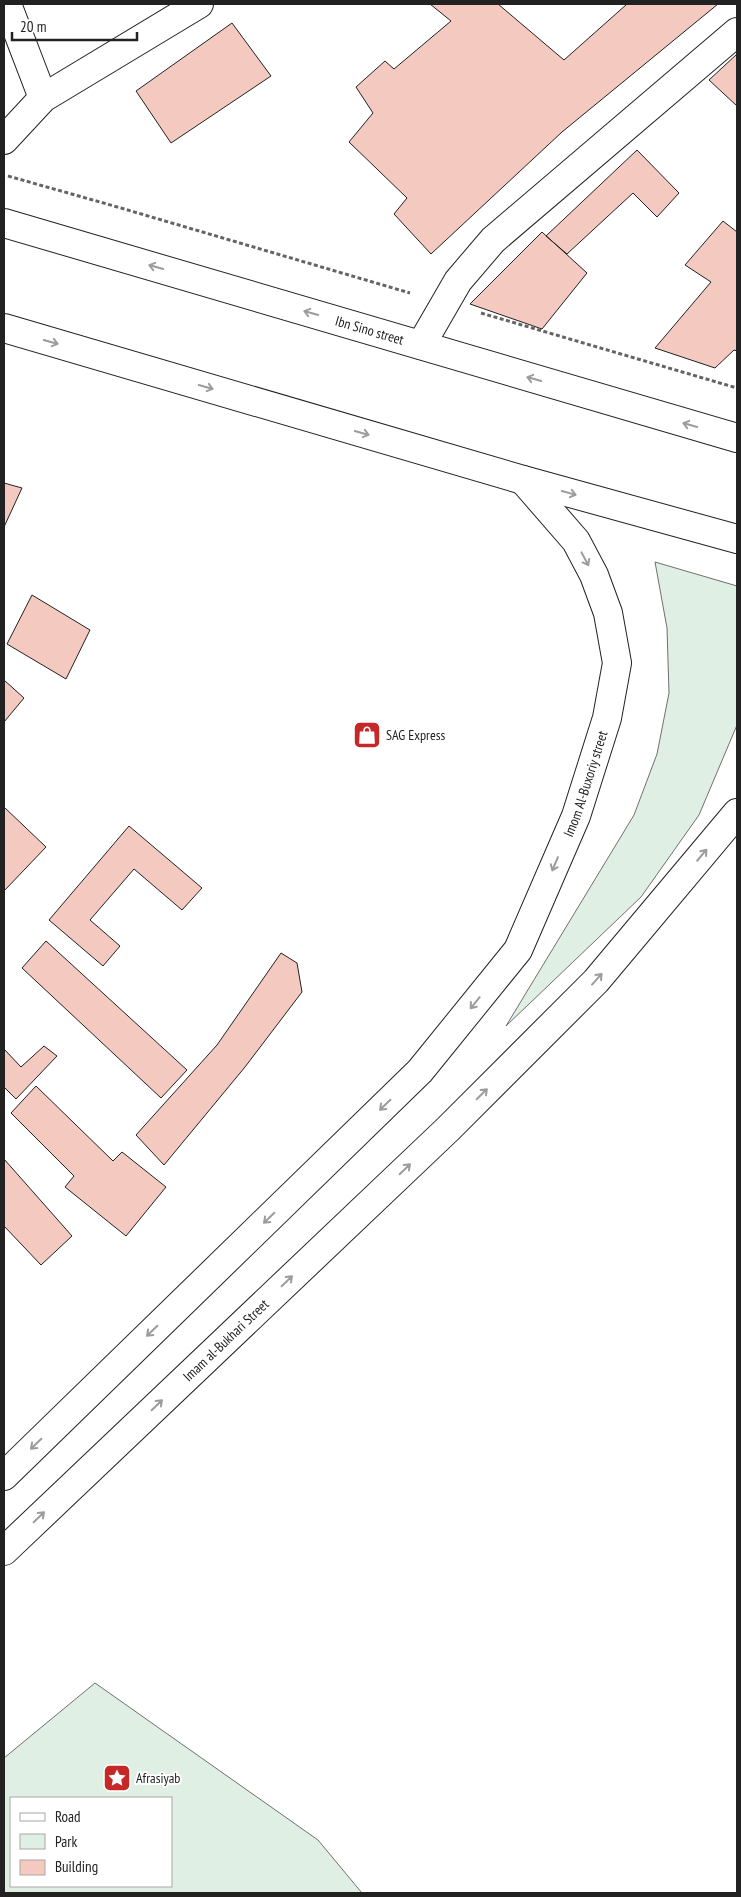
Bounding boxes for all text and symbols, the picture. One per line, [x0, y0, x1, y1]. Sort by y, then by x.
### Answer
scale bar [12, 10, 138, 42]
text: 20 m [20, 17, 46, 36]
one-way arrow [148, 262, 164, 272]
one-way arrow [304, 308, 320, 318]
street label: Ibn Sino street [333, 312, 406, 349]
one-way arrow [42, 337, 58, 347]
one-way arrow [527, 373, 543, 383]
one-way arrow [198, 383, 214, 393]
one-way arrow [683, 419, 699, 429]
one-way arrow [354, 429, 370, 438]
one-way arrow [560, 488, 576, 498]
one-way arrow [581, 551, 590, 566]
shop icon: SAG Express [352, 720, 382, 750]
place label: SAG Express [386, 726, 445, 744]
street label: Imom Al-Buxoriy street [559, 728, 612, 840]
one-way arrow [696, 849, 707, 862]
one-way arrow [550, 856, 560, 871]
one-way arrow [591, 973, 603, 986]
one-way arrow [470, 996, 481, 1009]
one-way arrow [476, 1088, 489, 1100]
one-way arrow [379, 1099, 392, 1111]
one-way arrow [399, 1163, 412, 1175]
one-way arrow [263, 1212, 275, 1224]
one-way arrow [281, 1275, 294, 1287]
street label: Imam al-Bukhari Street [179, 1295, 273, 1385]
one-way arrow [146, 1325, 159, 1337]
one-way arrow [151, 1399, 163, 1411]
one-way arrow [30, 1438, 42, 1451]
one-way arrow [33, 1511, 45, 1523]
place icon: Afrasiyab [102, 1763, 132, 1793]
place label: Afrasiyab [136, 1769, 180, 1787]
legend [10, 1797, 172, 1887]
text: Road [55, 1807, 81, 1826]
text: Park [55, 1832, 77, 1851]
text: Building [55, 1857, 98, 1876]

